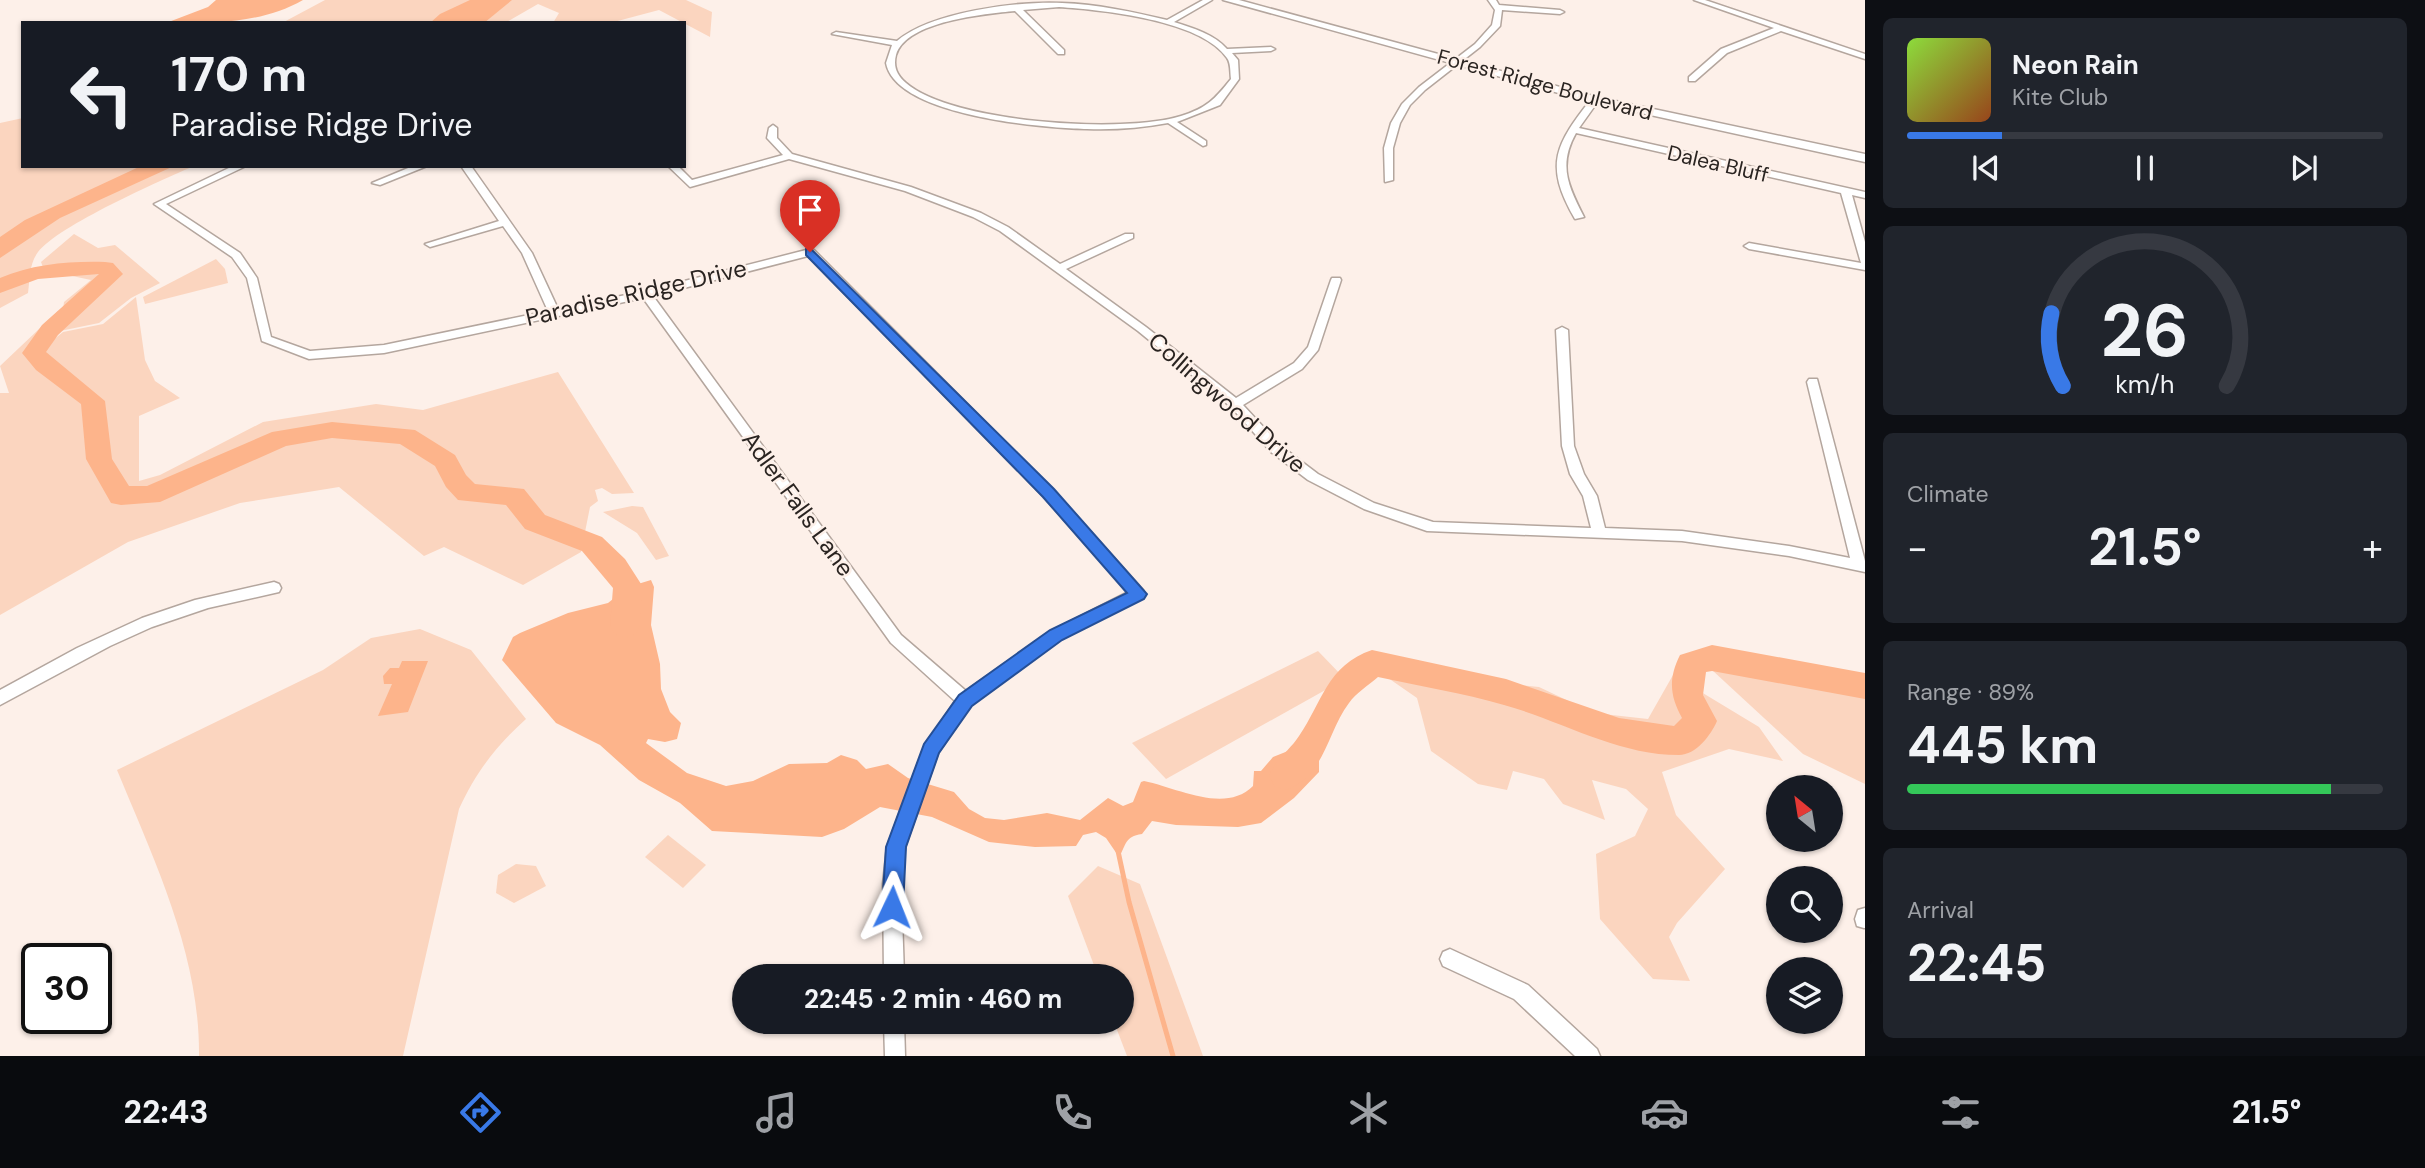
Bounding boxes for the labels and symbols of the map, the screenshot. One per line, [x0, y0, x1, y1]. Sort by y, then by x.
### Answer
street label: Forest Ridge Boulevard [1434, 43, 1656, 127]
street label: Dalea Bluff [1665, 139, 1771, 189]
pin [780, 180, 840, 252]
street label: Paradise Ridge Drive [522, 252, 750, 333]
street label: Collingwood Drive [1142, 325, 1313, 480]
street label: Adler Falls Lane [735, 425, 861, 582]
north arrow [1766, 775, 1843, 852]
position arrow [855, 870, 929, 944]
speed limit sign: 30 [21, 943, 112, 1034]

